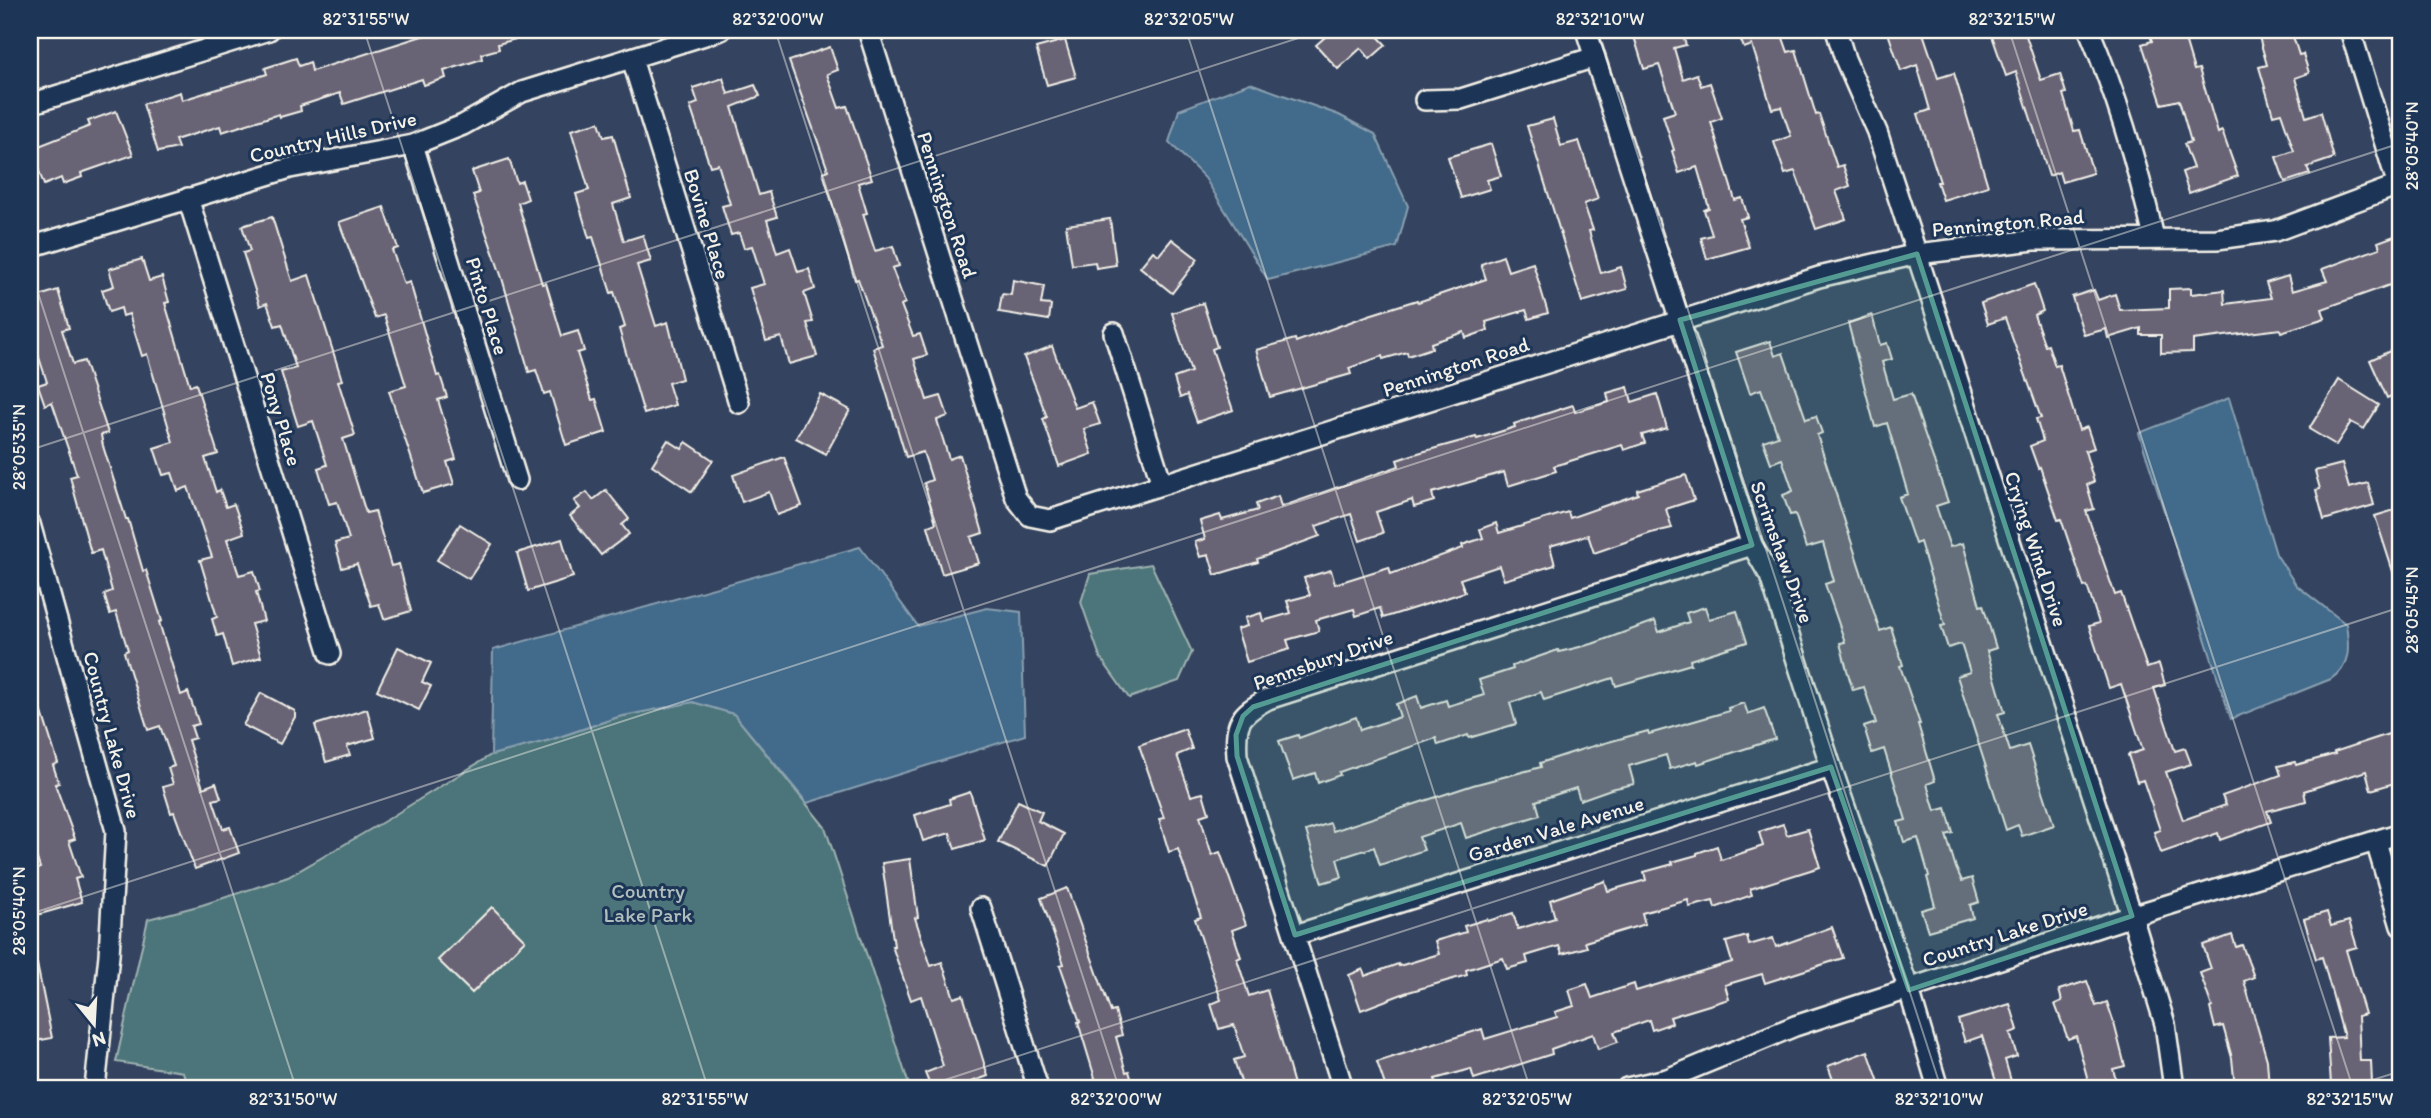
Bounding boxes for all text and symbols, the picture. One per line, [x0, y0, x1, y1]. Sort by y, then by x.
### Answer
text: 82°31'55"W [322, 8, 410, 30]
text: 82°32'00"W [732, 8, 824, 30]
text: 82°32'05"W [1144, 8, 1234, 30]
text: 82°32'10"W [1556, 8, 1644, 30]
text: 82°32'15"W [1968, 8, 2056, 30]
text: 28°05'40"N [2401, 101, 2423, 191]
street label: Country Hills Drive [247, 105, 419, 168]
street label: Pennington Road [912, 128, 983, 282]
street label: Bovine Place [679, 166, 736, 282]
street label: Pennington Road [1931, 203, 2086, 242]
street label: Pinto Place [461, 254, 514, 358]
street label: Pennington Road [1379, 331, 1533, 402]
street label: Pony Place [255, 369, 308, 469]
text: 28°05'35"N [8, 404, 30, 490]
street label: Crying Wind Drive [2000, 468, 2073, 630]
street label: Scrimshaw Drive [1745, 477, 1820, 626]
text: 28°05'45"N [2401, 566, 2423, 654]
street label: Pennsbury Drive [1250, 624, 1396, 695]
street label: Country Lake Drive [78, 649, 147, 821]
street label: Garden Vale Avenue [1465, 790, 1647, 867]
text: 28°05'40"N [8, 866, 30, 956]
park label: Country Lake Park [604, 878, 693, 927]
street label: Country Lake Drive [1919, 895, 2091, 972]
north arrow [60, 988, 130, 1058]
text: N [89, 1027, 109, 1053]
text: 82°31'50"W [249, 1088, 337, 1110]
text: 82°31'55"W [661, 1088, 749, 1110]
text: 82°32'00"W [1070, 1088, 1162, 1110]
text: 82°32'05"W [1482, 1088, 1572, 1110]
text: 82°32'10"W [1895, 1088, 1983, 1110]
text: 82°32'15"W [2306, 1088, 2394, 1110]

